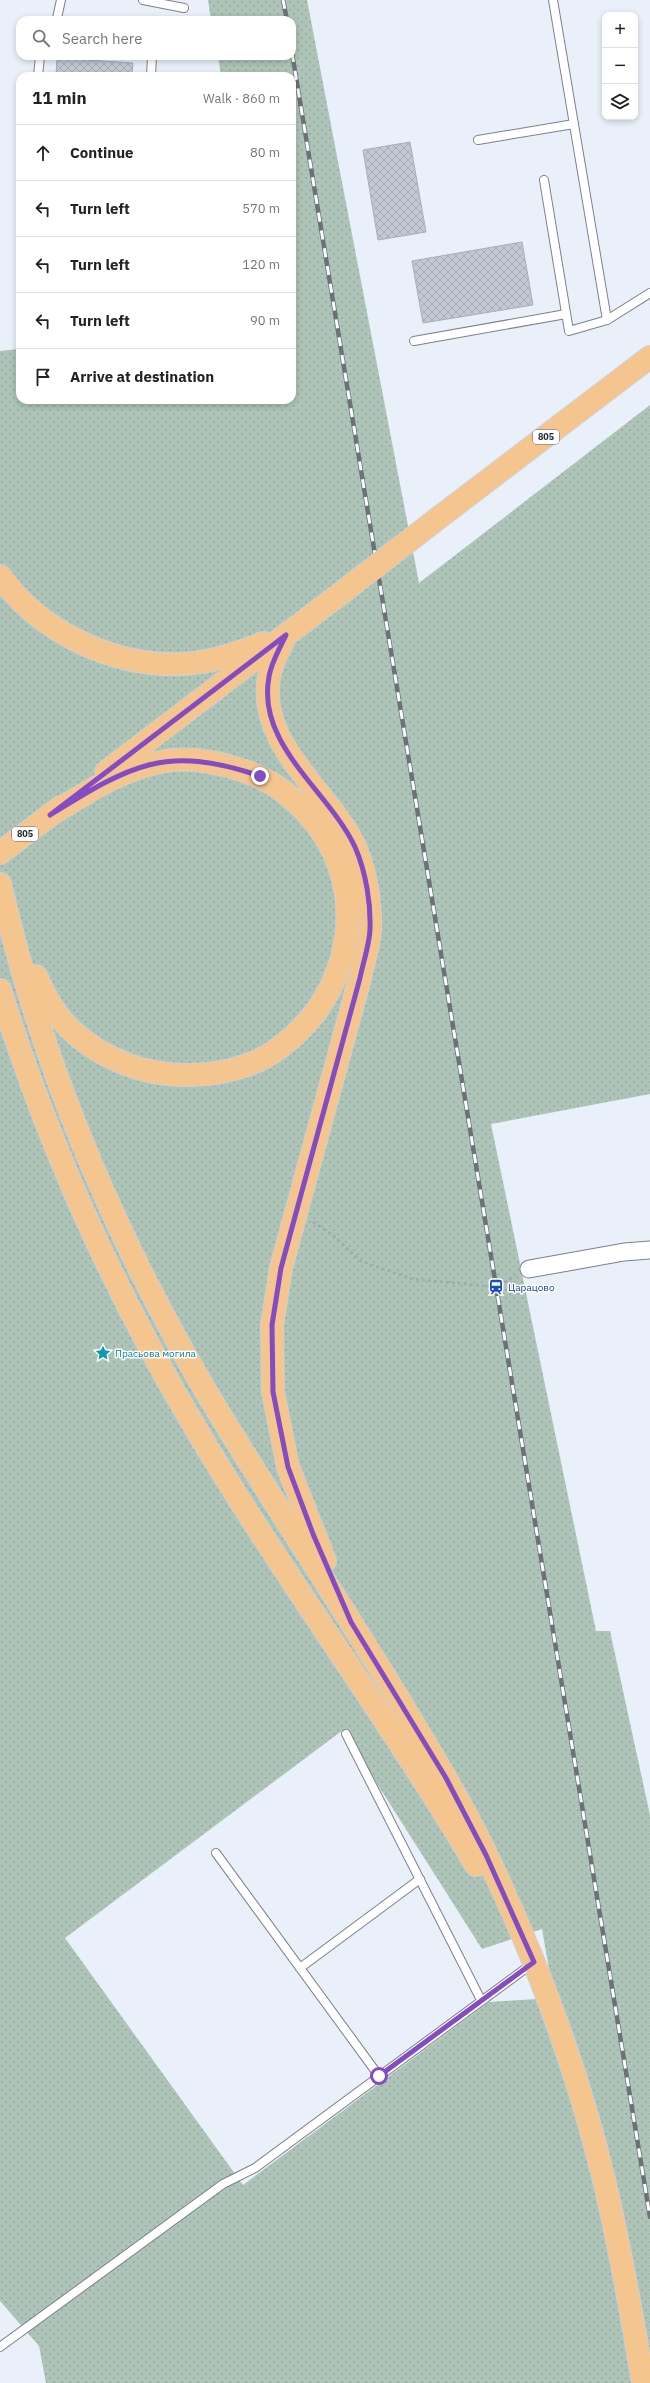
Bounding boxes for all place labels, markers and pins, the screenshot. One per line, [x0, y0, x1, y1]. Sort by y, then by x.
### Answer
station icon: Царацово [487, 1278, 505, 1296]
place label: Царацово [508, 1281, 555, 1294]
place icon: Прасьова могила [94, 1344, 112, 1362]
place label: Прасьова могила [115, 1347, 197, 1360]

